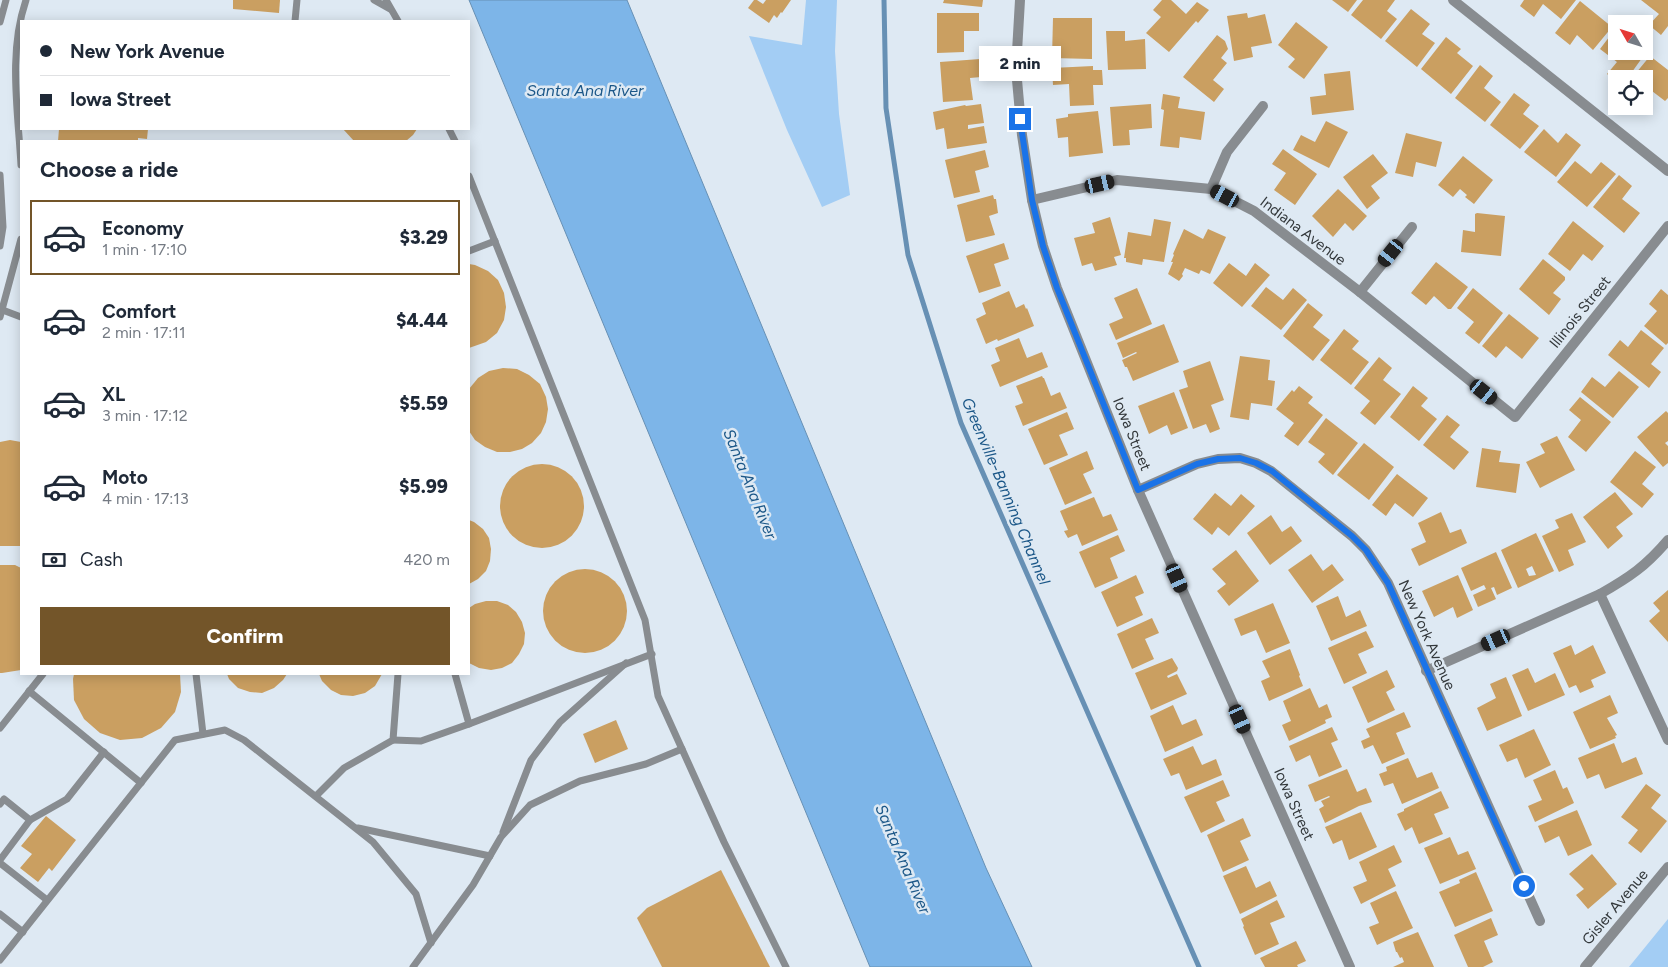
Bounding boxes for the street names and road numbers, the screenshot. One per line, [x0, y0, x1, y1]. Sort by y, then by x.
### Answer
street label: Indiana Avenue [1257, 193, 1349, 269]
street label: Illinois Street [1546, 272, 1615, 352]
street label: Iowa Street [1109, 395, 1155, 474]
street label: New York Avenue [1395, 577, 1459, 693]
street label: Iowa Street [1270, 765, 1318, 843]
street label: Gisler Avenue [1578, 866, 1652, 948]

